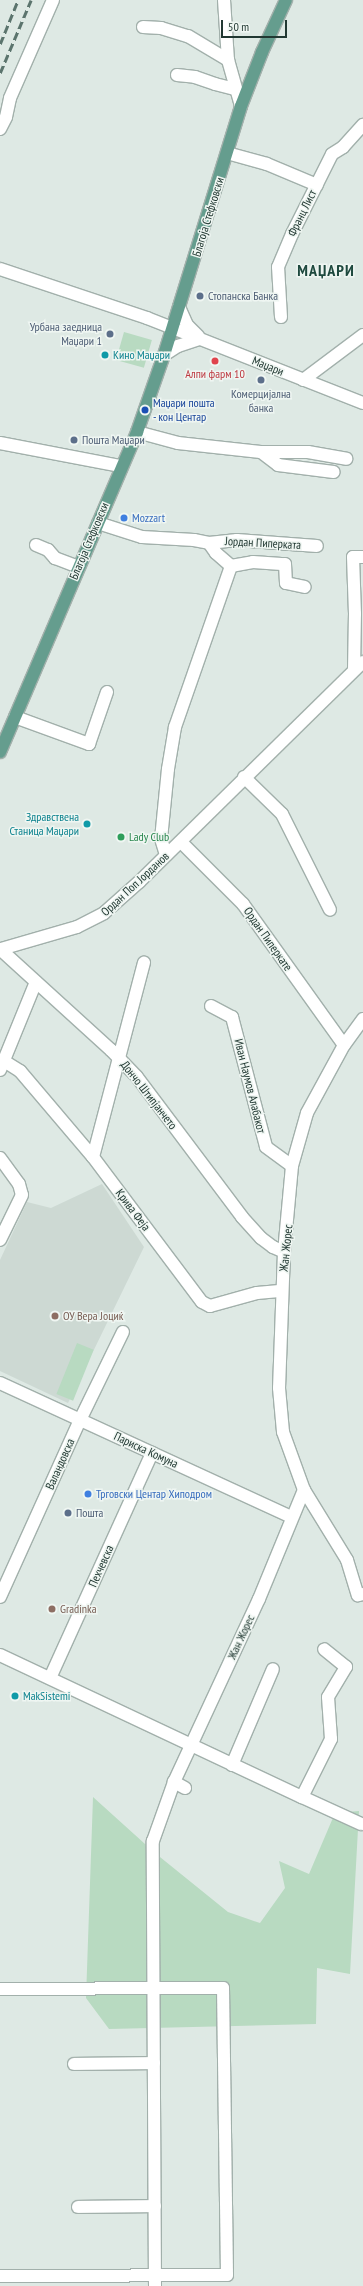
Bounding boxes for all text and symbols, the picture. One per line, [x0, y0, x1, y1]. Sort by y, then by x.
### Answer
scale bar [223, 12, 289, 38]
text: 50 m [228, 19, 249, 34]
street label: Благоја Стефковски [189, 176, 227, 258]
street label: Франц Лист [285, 187, 319, 239]
district label: МАЏАРИ [297, 260, 355, 280]
place label: Стопанска Банка [208, 289, 278, 303]
marker: Стопанска Банка [195, 291, 205, 301]
place label: Урбана заедница Маџари 1 [30, 320, 102, 348]
marker: Урбана заедница Маџари 1 [105, 329, 115, 339]
place label: Кино Маџари [113, 348, 170, 362]
marker: Кино Маџари [100, 350, 110, 360]
street label: Маџари [250, 353, 286, 379]
marker: Алпи фарм 10 [210, 356, 220, 366]
place label: Алпи фарм 10 [185, 367, 245, 381]
marker: Комерцијална банка [256, 375, 266, 385]
place label: Комерцијална банка [231, 387, 291, 415]
place label: Маџари пошта - кон Центар [153, 396, 215, 424]
marker: Маџари пошта - кон Центар [140, 405, 150, 415]
place label: Пошта Маџари [82, 433, 145, 447]
marker: Пошта Маџари [69, 435, 79, 445]
street label: Благоја Стефковски [66, 500, 112, 582]
place label: Mozzart [132, 511, 165, 525]
marker: Mozzart [119, 513, 129, 523]
street label: Јордан Пиперката [225, 534, 301, 552]
place label: Здравствена Станица Маџари [9, 810, 79, 838]
marker: Здравствена Станица Маџари [82, 819, 92, 829]
place label: Lady Club [129, 830, 170, 844]
marker: Lady Club [116, 832, 126, 842]
street label: Ордан Поп Јорданов [98, 849, 172, 919]
street label: Ордан Пиперкате [241, 904, 295, 974]
street label: Иван Наумов Алабакот [231, 1037, 269, 1135]
street label: Дончо Штипјанчето [118, 1058, 180, 1132]
street label: Крива Феја [113, 1186, 153, 1234]
street label: Жан Жорес [276, 1224, 296, 1272]
place label: ОУ Вера Јоциќ [63, 1309, 124, 1323]
marker: ОУ Вера Јоциќ [50, 1311, 60, 1321]
street label: Париска Комуна [112, 1429, 180, 1471]
street label: Валандовска [42, 1436, 78, 1492]
place label: Трговски Центар Хиподром [96, 1487, 212, 1501]
marker: Трговски Центар Хиподром [83, 1489, 93, 1499]
place label: Пошта [76, 1506, 103, 1520]
marker: Пошта [63, 1508, 73, 1518]
street label: Пехчевска [85, 1543, 117, 1589]
place label: Gradinka [60, 1602, 97, 1616]
marker: Gradinka [47, 1604, 57, 1614]
street label: Жан Жорес [224, 1612, 258, 1662]
place label: MakSistemi [23, 1689, 70, 1703]
marker: MakSistemi [10, 1691, 20, 1701]

